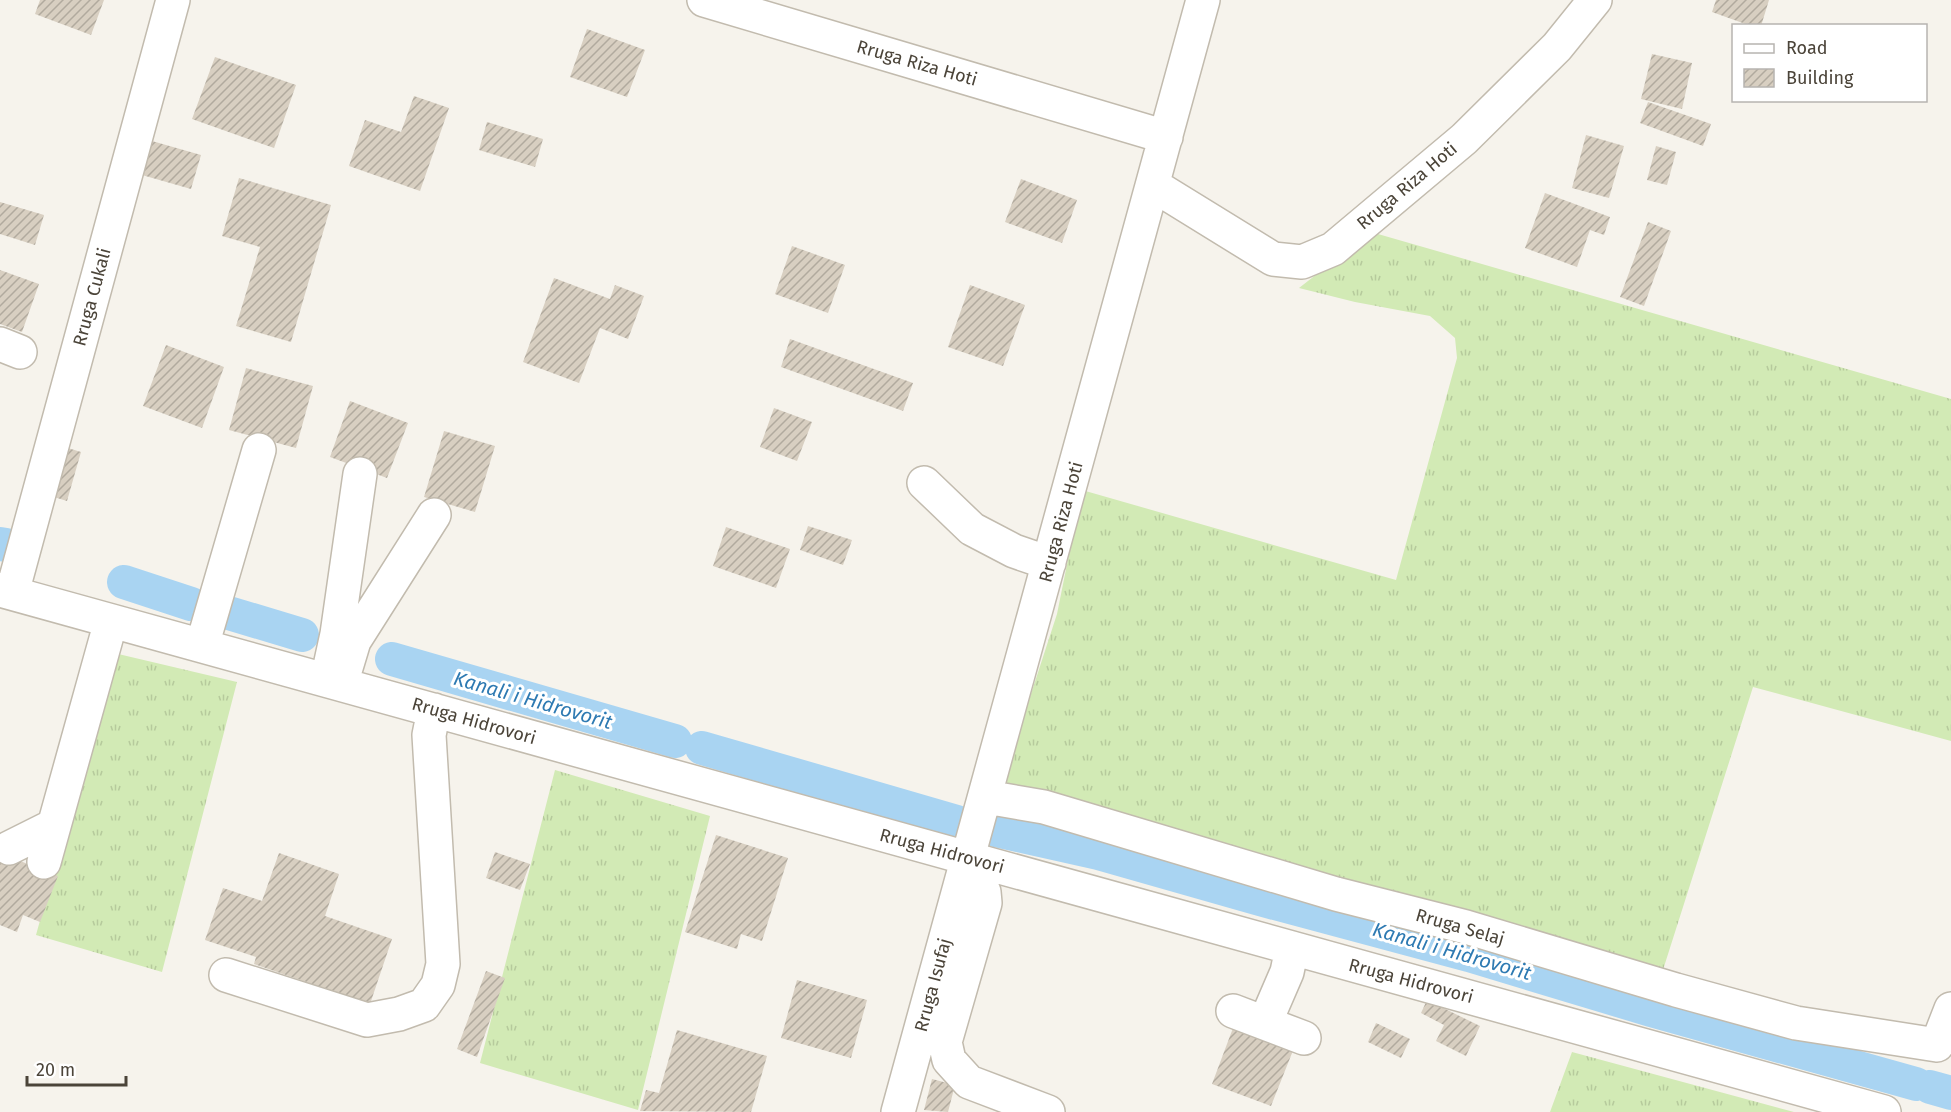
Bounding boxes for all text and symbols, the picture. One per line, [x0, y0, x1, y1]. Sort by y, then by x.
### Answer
legend [1732, 24, 1927, 102]
street label: Rruga Riza Hoti [854, 35, 980, 91]
text: Road [1786, 37, 1828, 59]
text: Building [1786, 67, 1854, 89]
street label: Rruga Riza Hoti [1352, 138, 1462, 234]
street label: Rruga Cukali [68, 245, 116, 349]
street label: Rruga Riza Hoti [1034, 459, 1088, 585]
water label: Kanali i Hidrovorit [451, 666, 616, 734]
street label: Rruga Hidrovori [409, 693, 539, 749]
street label: Rruga Hidrovori [877, 824, 1007, 878]
street label: Rruga Selaj [1413, 904, 1507, 950]
water label: Kanali i Hidrovorit [1370, 917, 1535, 985]
street label: Rruga Isufaj [910, 936, 956, 1034]
street label: Rruga Hidrovori [1346, 954, 1476, 1008]
scale bar [27, 1049, 126, 1087]
text: 20 m [36, 1059, 75, 1081]

